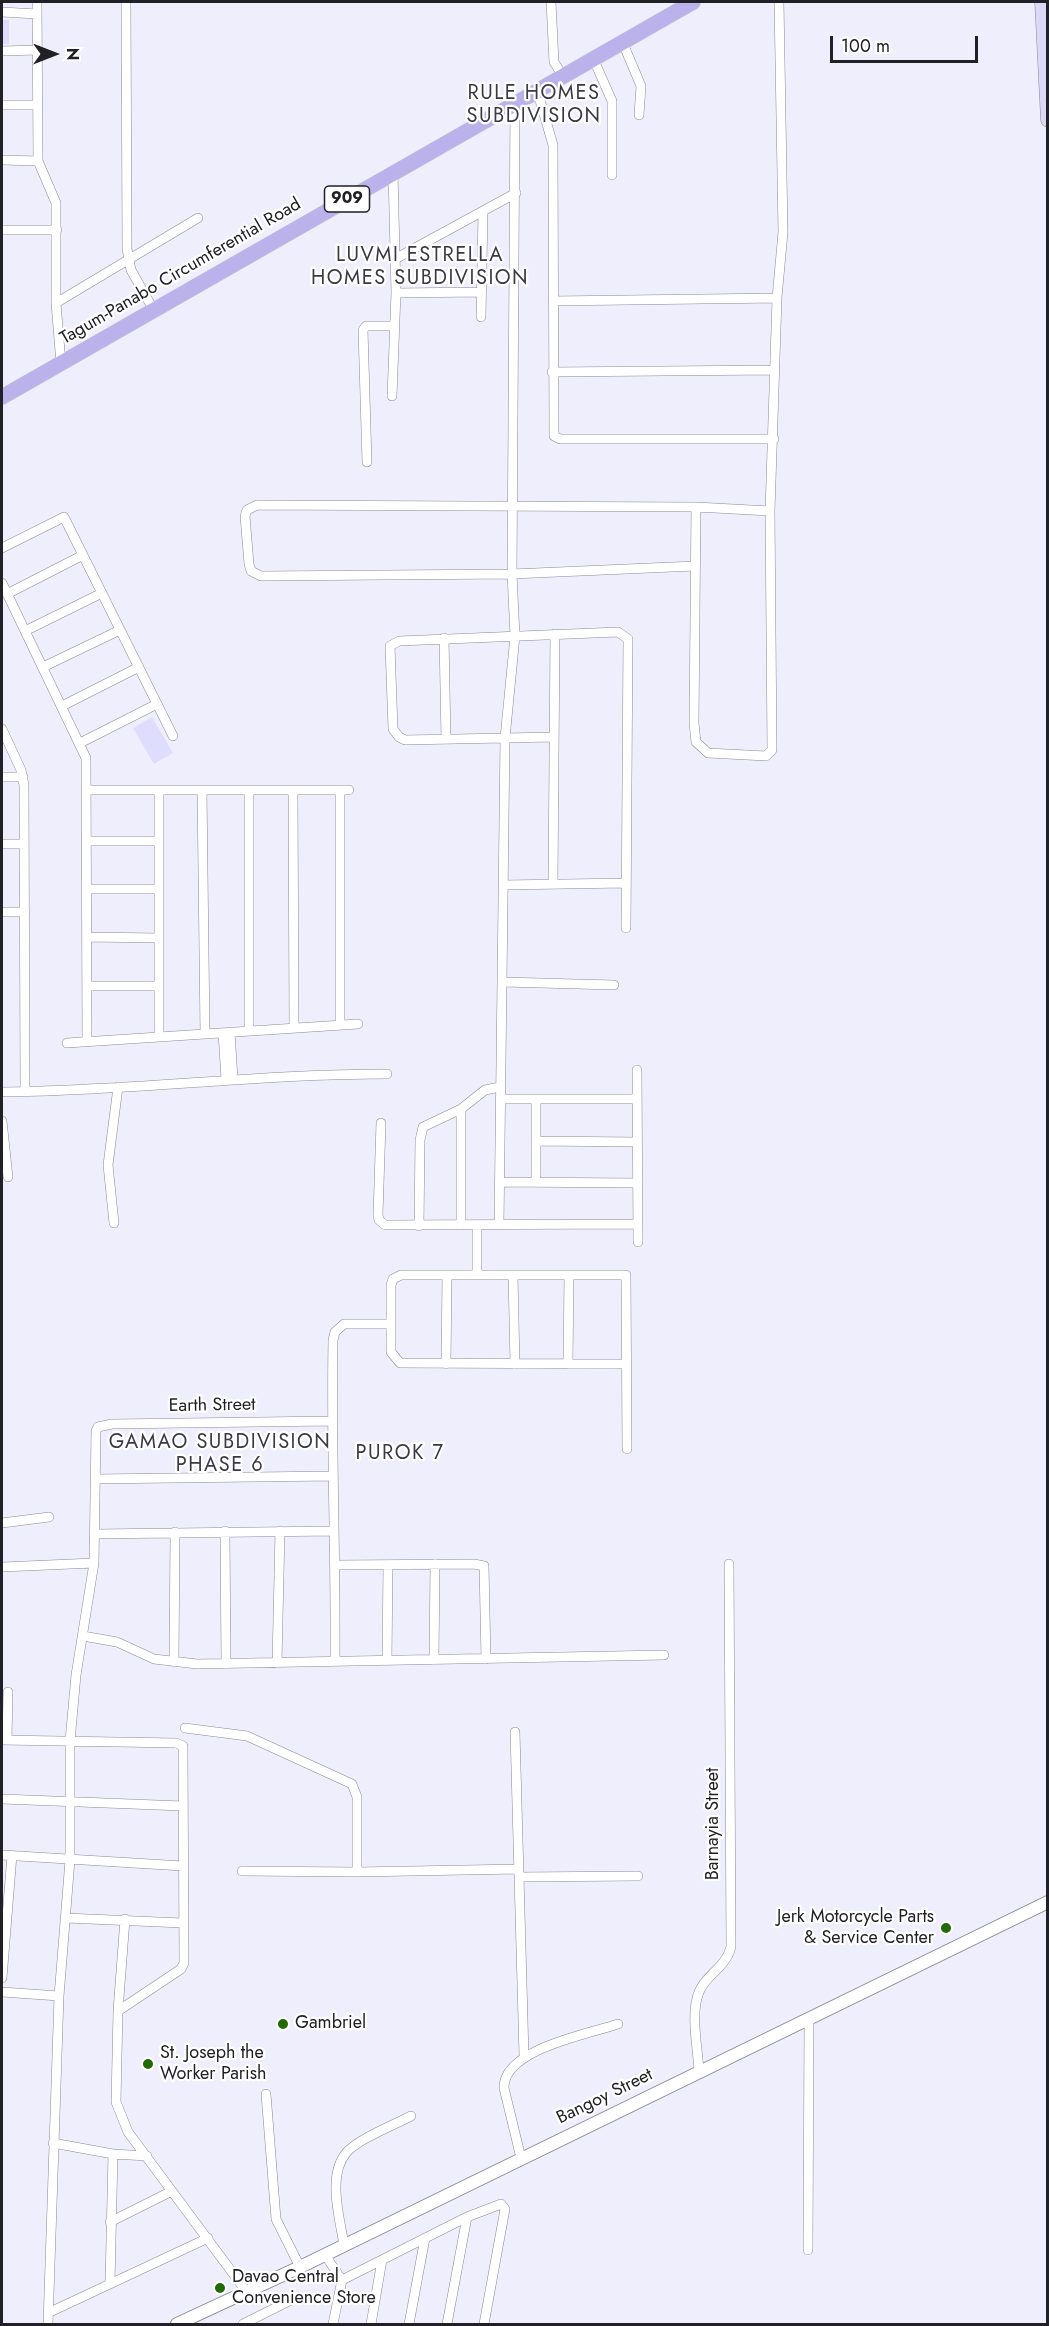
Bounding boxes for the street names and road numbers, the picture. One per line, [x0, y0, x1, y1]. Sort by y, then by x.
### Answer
road number: 909 [324, 186, 370, 212]
street label: Tagum-Panabo Circumferential Road [57, 194, 305, 350]
street label: Earth Street [168, 1394, 256, 1418]
street label: Barnayia Street [703, 1768, 725, 1880]
street label: Bangoy Street [553, 2064, 657, 2130]

